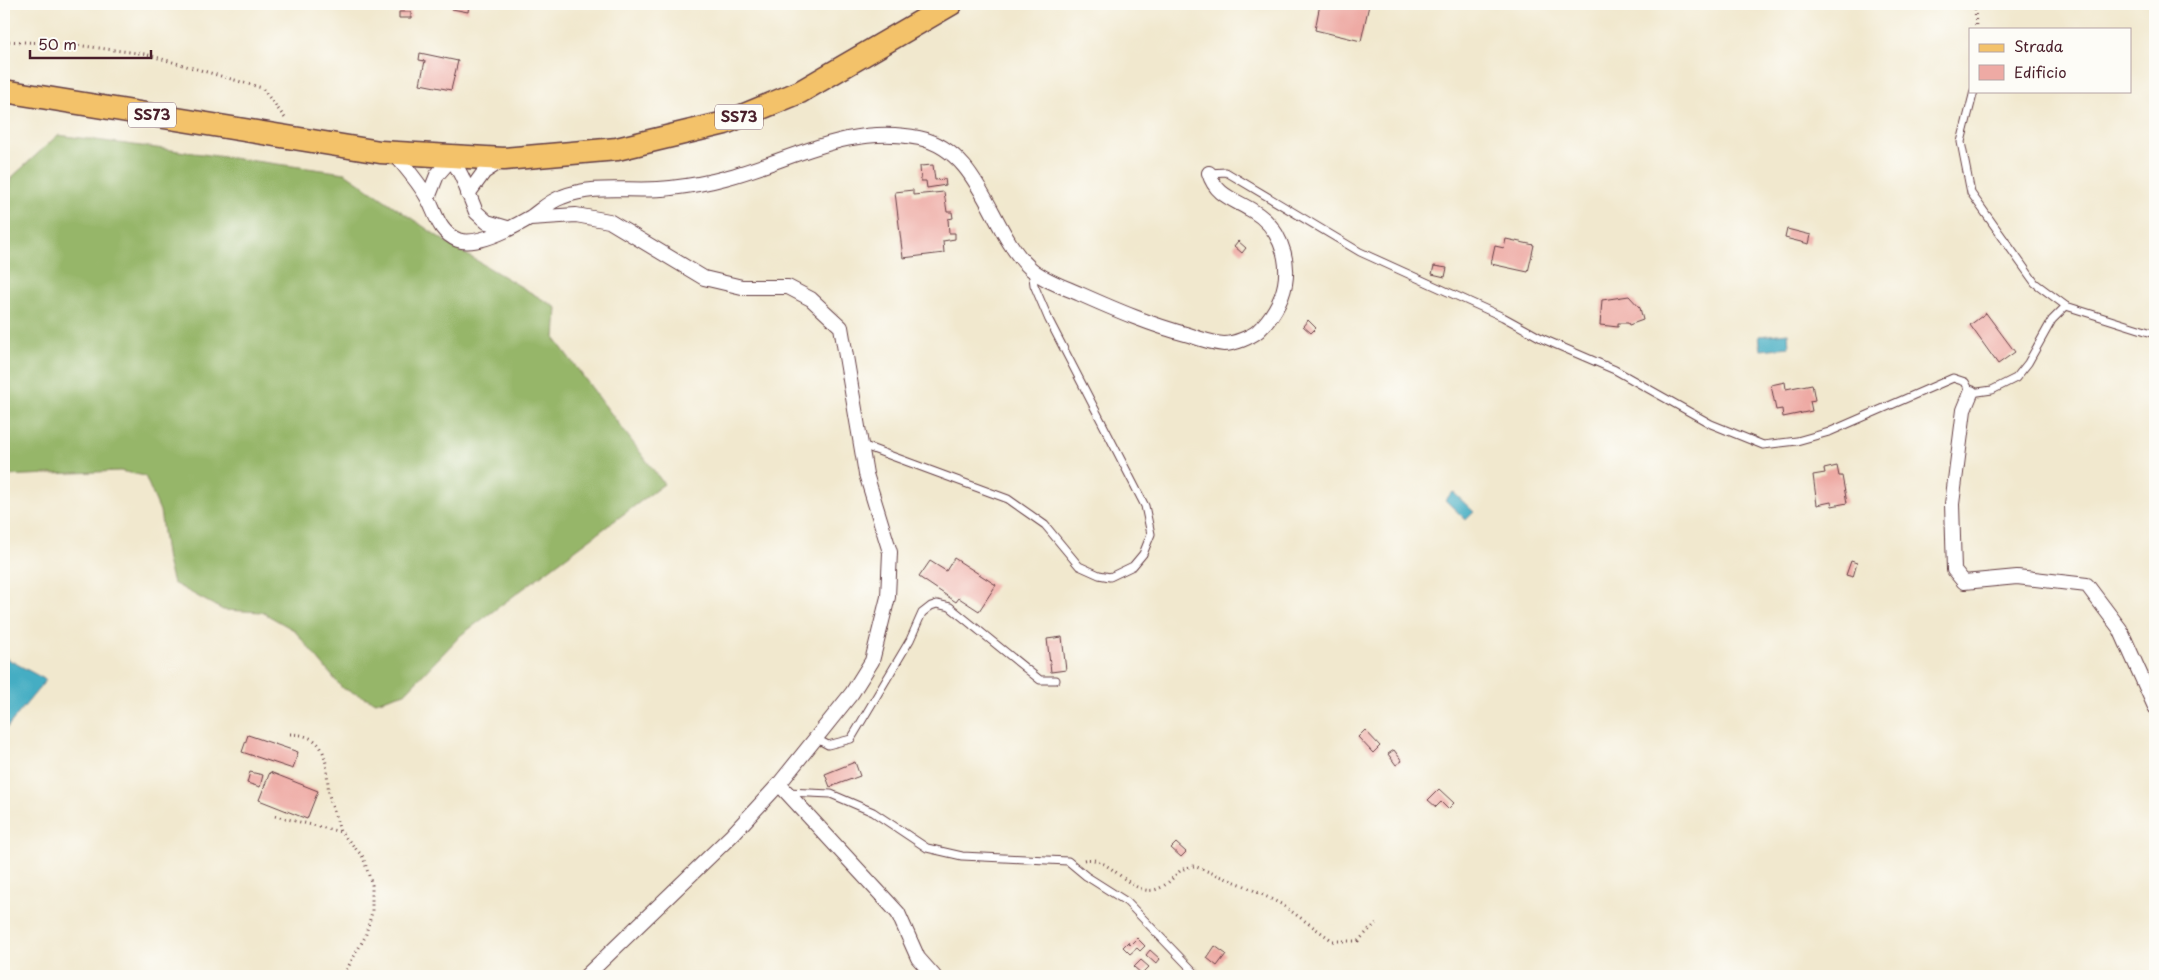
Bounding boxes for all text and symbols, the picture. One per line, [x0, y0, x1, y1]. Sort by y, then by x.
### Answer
scale bar [30, 28, 151, 60]
legend [1969, 28, 2132, 92]
text: 50 m [38, 32, 77, 55]
text: Strada [2014, 34, 2064, 57]
text: Edificio [2014, 60, 2067, 83]
road number: SS73 [128, 102, 176, 128]
road number: SS73 [715, 104, 763, 130]

